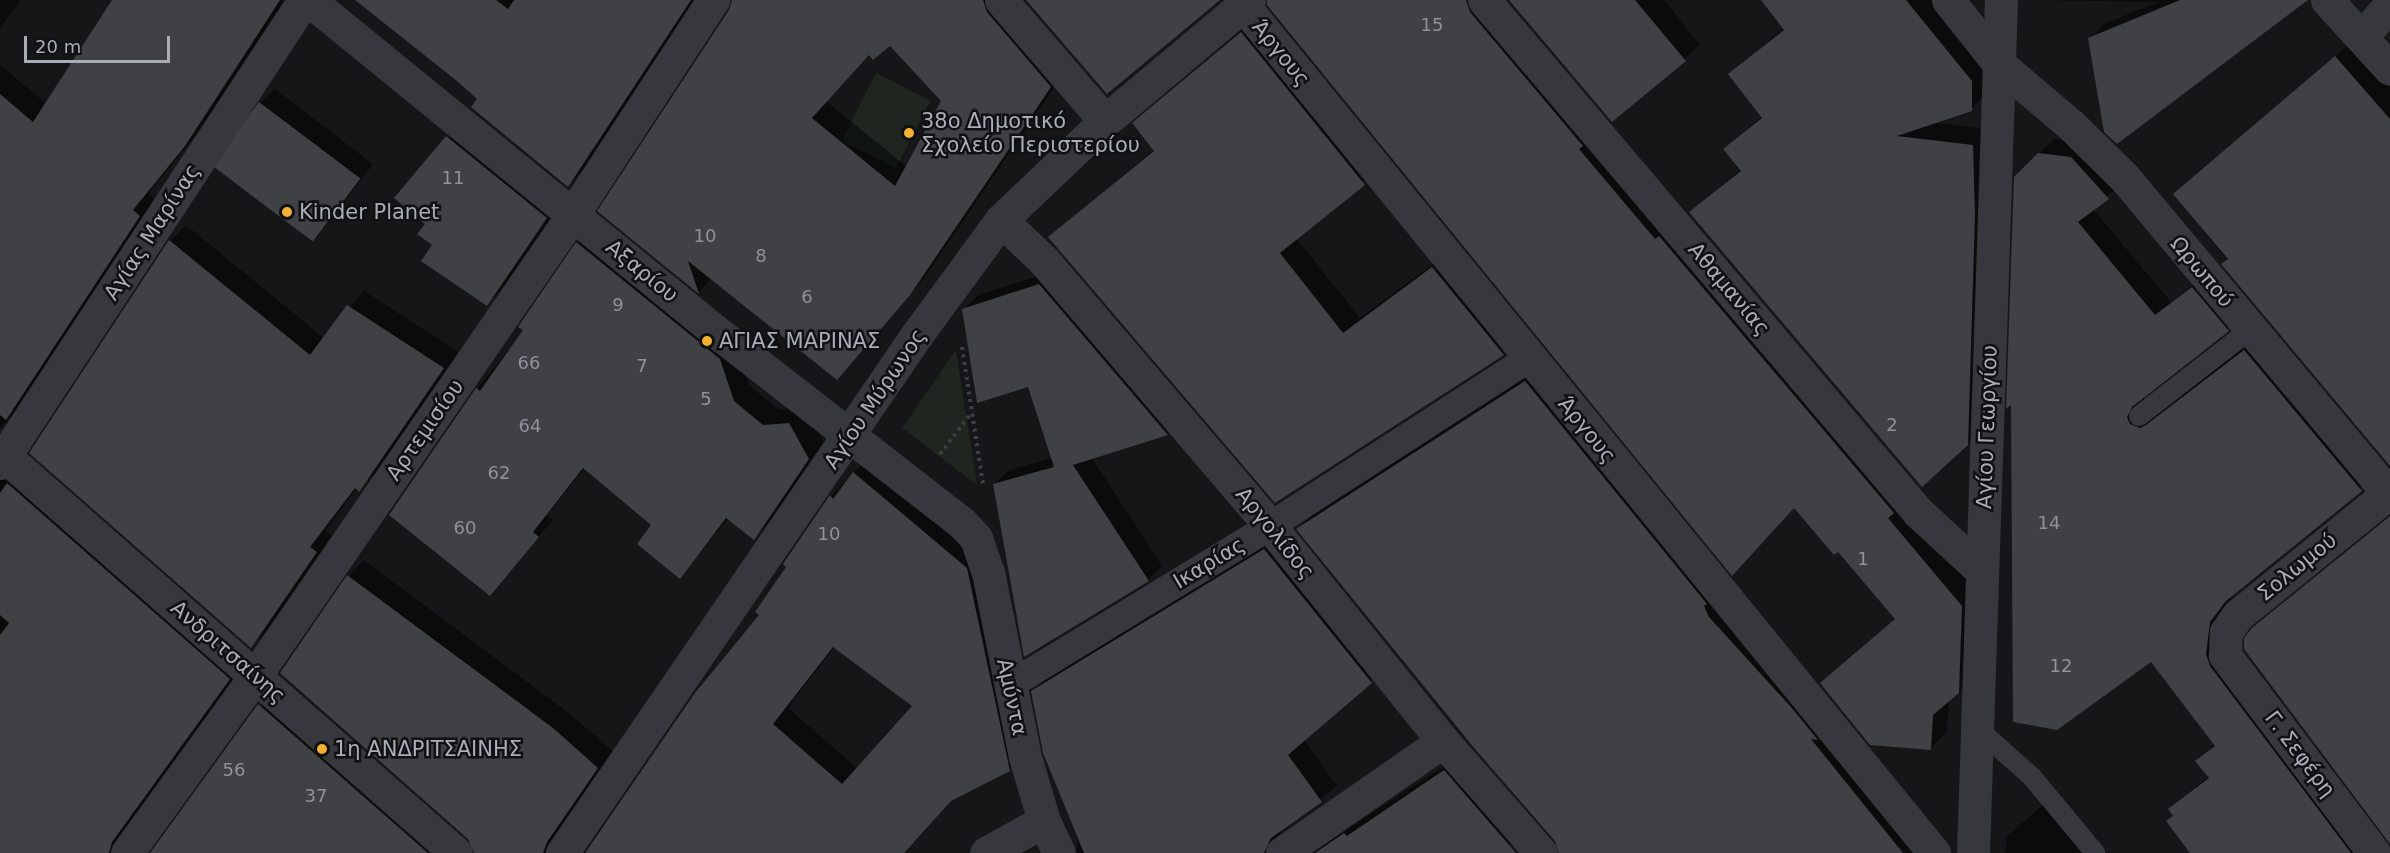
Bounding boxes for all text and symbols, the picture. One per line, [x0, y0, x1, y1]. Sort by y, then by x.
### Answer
house number: 15 [1421, 14, 1443, 36]
street label: Άργους [1247, 15, 1315, 91]
scale bar [27, 24, 172, 62]
text: 20 m [35, 36, 81, 57]
place label: 38ο Δημοτικό Σχολείο Περιστερίου [921, 108, 1140, 158]
marker: 38ο Δημοτικό Σχολείο Περιστερίου [902, 126, 916, 140]
street label: Αγίας Μαρίνας [99, 159, 205, 305]
house number: 11 [442, 167, 464, 189]
place label: Kinder Planet [299, 199, 439, 225]
marker: Kinder Planet [280, 205, 294, 219]
house number: 10 [694, 225, 716, 247]
street label: Ωρωπού [2165, 231, 2239, 313]
street label: Αξαρίου [601, 234, 683, 308]
street label: Αθαμανίας [1683, 238, 1775, 340]
house number: 8 [755, 245, 767, 267]
house number: 6 [801, 286, 813, 308]
house number: 9 [612, 294, 624, 316]
street label: Αγίου Μύρωνος [819, 324, 931, 474]
place label: ΑΓΙΑΣ ΜΑΡΙΝΑΣ [719, 328, 880, 354]
marker: ΑΓΙΑΣ ΜΑΡΙΝΑΣ [700, 334, 714, 348]
street label: Αγίου Γεωργίου [1972, 345, 2002, 509]
house number: 66 [518, 352, 540, 374]
house number: 7 [636, 355, 648, 377]
street label: Αρτεμισίου [381, 375, 469, 485]
house number: 5 [700, 388, 712, 410]
street label: Άργους [1553, 392, 1621, 468]
house number: 2 [1886, 414, 1898, 436]
house number: 64 [519, 415, 541, 437]
house number: 62 [488, 462, 510, 484]
street label: Αργολίδος [1230, 482, 1320, 584]
house number: 14 [2038, 512, 2060, 534]
house number: 60 [454, 517, 476, 539]
house number: 10 [818, 523, 840, 545]
street label: Σολωμού [2252, 527, 2342, 607]
street label: Ικαρίας [1169, 532, 1249, 594]
house number: 1 [1857, 548, 1869, 570]
street label: Ανδριτσαίνης [166, 595, 290, 709]
house number: 12 [2050, 655, 2072, 677]
street label: Αμύντα [992, 656, 1032, 738]
street label: Γ. Σεφέρη [2259, 706, 2341, 802]
place label: 1η ΑΝΔΡΙΤΣΑΙΝΗΣ [334, 736, 522, 762]
marker: 1η ΑΝΔΡΙΤΣΑΙΝΗΣ [315, 742, 329, 756]
house number: 56 [223, 759, 245, 781]
house number: 37 [305, 785, 327, 807]

